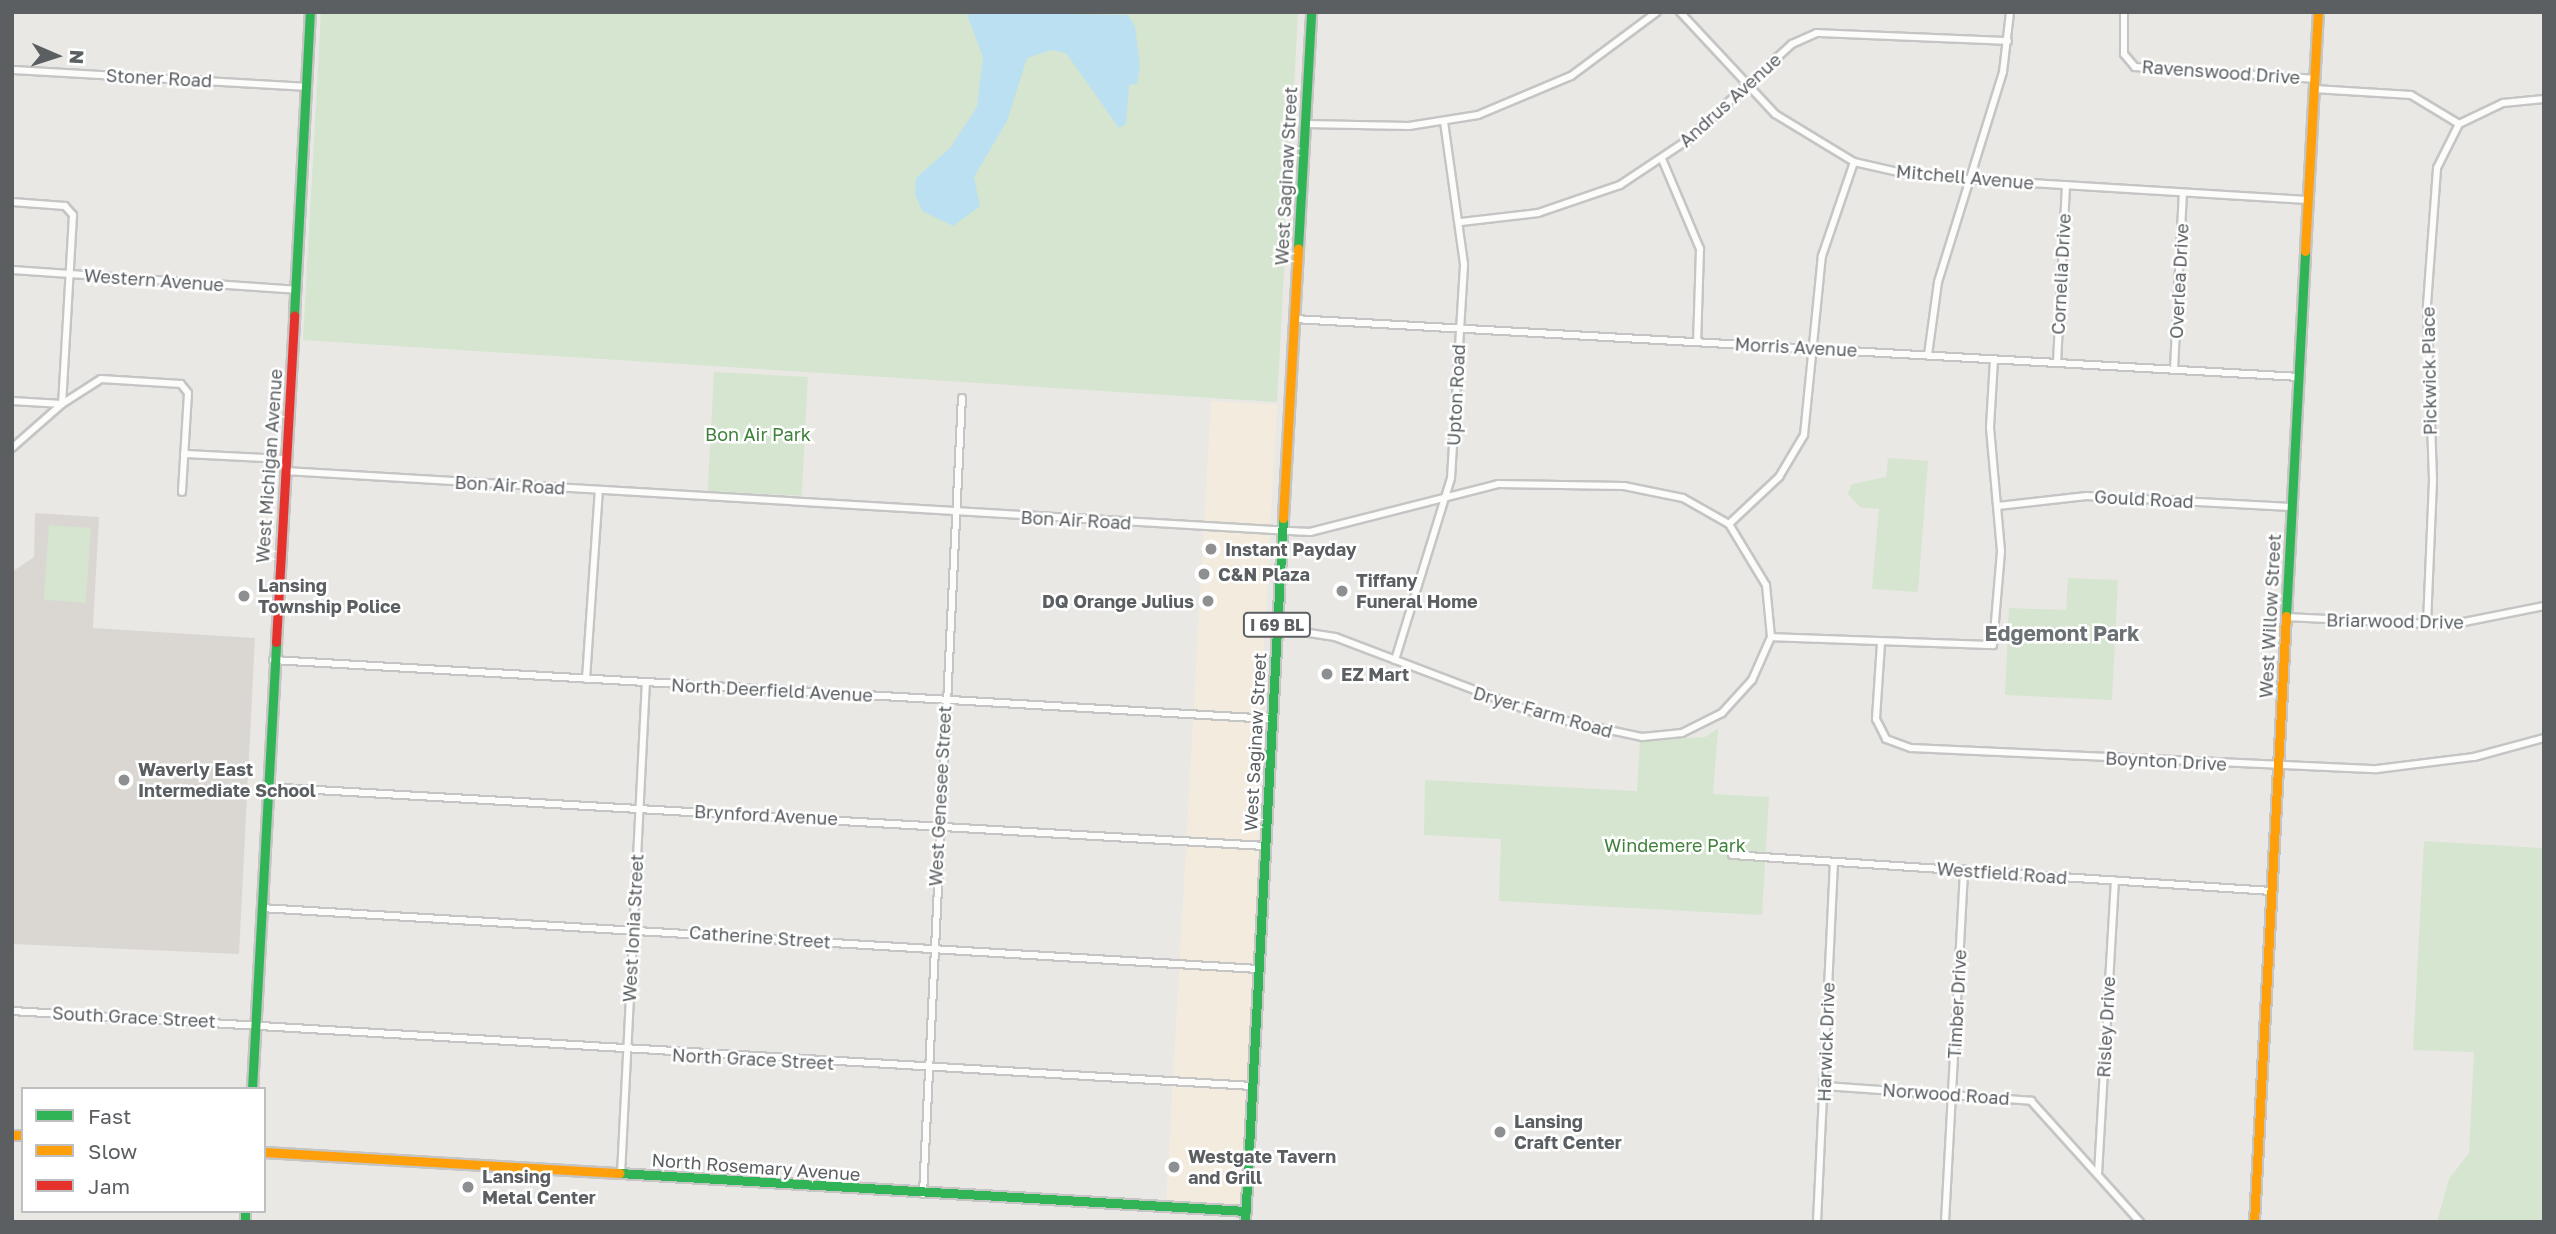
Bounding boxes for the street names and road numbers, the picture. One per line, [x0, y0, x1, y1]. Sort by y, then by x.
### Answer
street label: Andrus Avenue [1675, 49, 1785, 151]
street label: Ravenswood Drive [2141, 56, 2301, 88]
street label: Stoner Road [105, 64, 213, 92]
street label: West Saginaw Street [1271, 86, 1301, 266]
street label: Mitchell Avenue [1895, 160, 2035, 194]
street label: Cornelia Drive [2047, 213, 2075, 335]
street label: Overlea Drive [2165, 223, 2193, 339]
street label: Western Avenue [83, 264, 225, 296]
street label: Pickwick Place [2417, 307, 2441, 435]
street label: Morris Avenue [1734, 333, 1858, 361]
street label: Upton Road [1443, 344, 1469, 446]
street label: West Michigan Avenue [251, 368, 287, 564]
street label: Bon Air Road [454, 471, 566, 499]
street label: Gould Road [2094, 486, 2194, 512]
street label: Bon Air Road [1020, 506, 1132, 534]
street label: West Willow Street [2255, 533, 2285, 699]
street label: Briarwood Drive [2326, 609, 2464, 633]
road number: I 69 BL [1242, 612, 1312, 638]
street label: West Saginaw Street [1240, 652, 1270, 832]
street label: North Deerfield Avenue [671, 674, 873, 706]
street label: Dryer Farm Road [1471, 682, 1615, 742]
street label: West Genesee Street [924, 705, 956, 887]
street label: Boynton Drive [2105, 747, 2227, 775]
street label: Brynford Avenue [694, 800, 838, 830]
street label: West Ionia Street [618, 853, 648, 1003]
street label: Westfield Road [1936, 858, 2068, 888]
street label: Catherine Street [688, 921, 832, 953]
street label: Timber Drive [1943, 949, 1971, 1059]
street label: Risley Drive [2093, 976, 2119, 1078]
street label: Harwick Drive [1813, 982, 1839, 1102]
street label: South Grace Street [52, 1002, 216, 1032]
street label: North Grace Street [671, 1044, 835, 1074]
street label: Norwood Road [1882, 1079, 2010, 1109]
street label: North Rosemary Avenue [651, 1149, 861, 1185]

